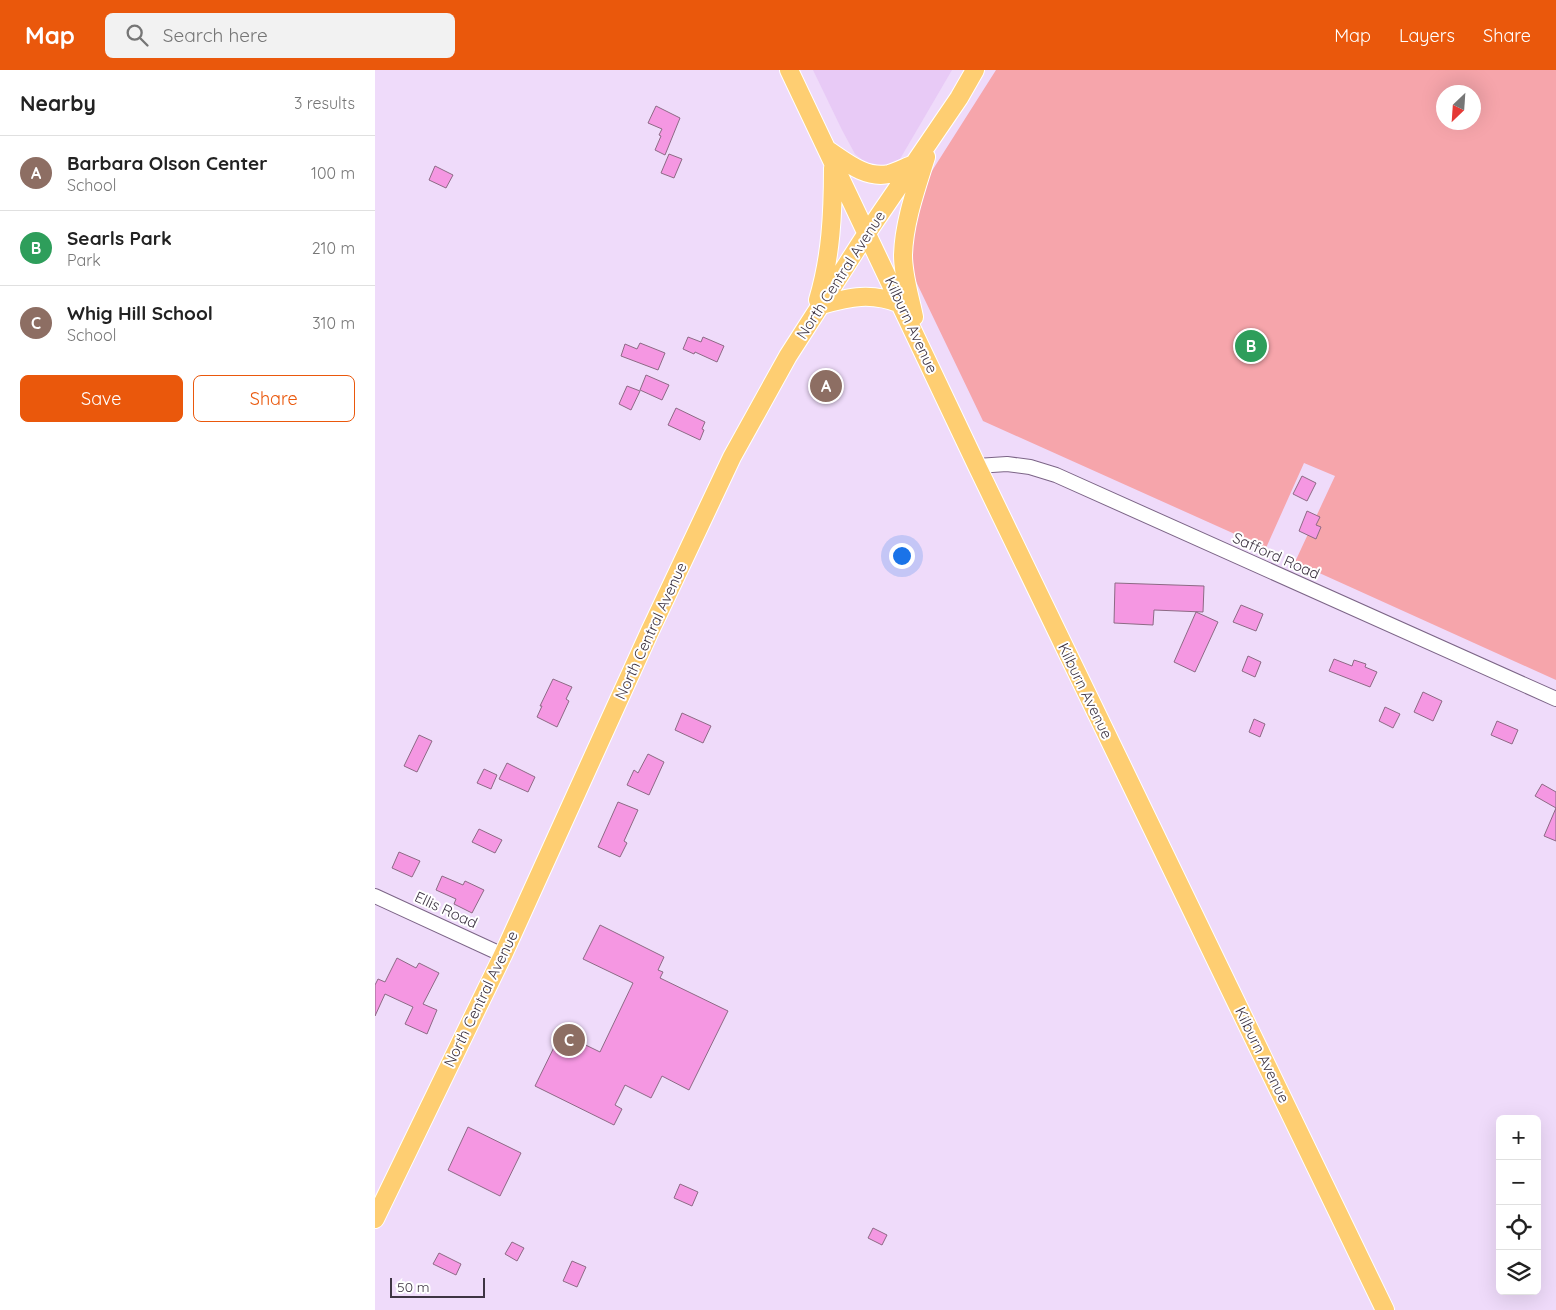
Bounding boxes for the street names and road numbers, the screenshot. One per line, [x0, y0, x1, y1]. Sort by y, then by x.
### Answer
street label: North Central Avenue [792, 207, 889, 342]
street label: Kilburn Avenue [881, 274, 942, 376]
street label: Safford Road [1230, 528, 1323, 583]
street label: North Central Avenue [610, 559, 691, 702]
street label: Kilburn Avenue [1054, 640, 1117, 742]
street label: Ellis Road [412, 887, 481, 932]
street label: North Central Avenue [439, 928, 522, 1070]
street label: Kilburn Avenue [1231, 1004, 1294, 1106]

